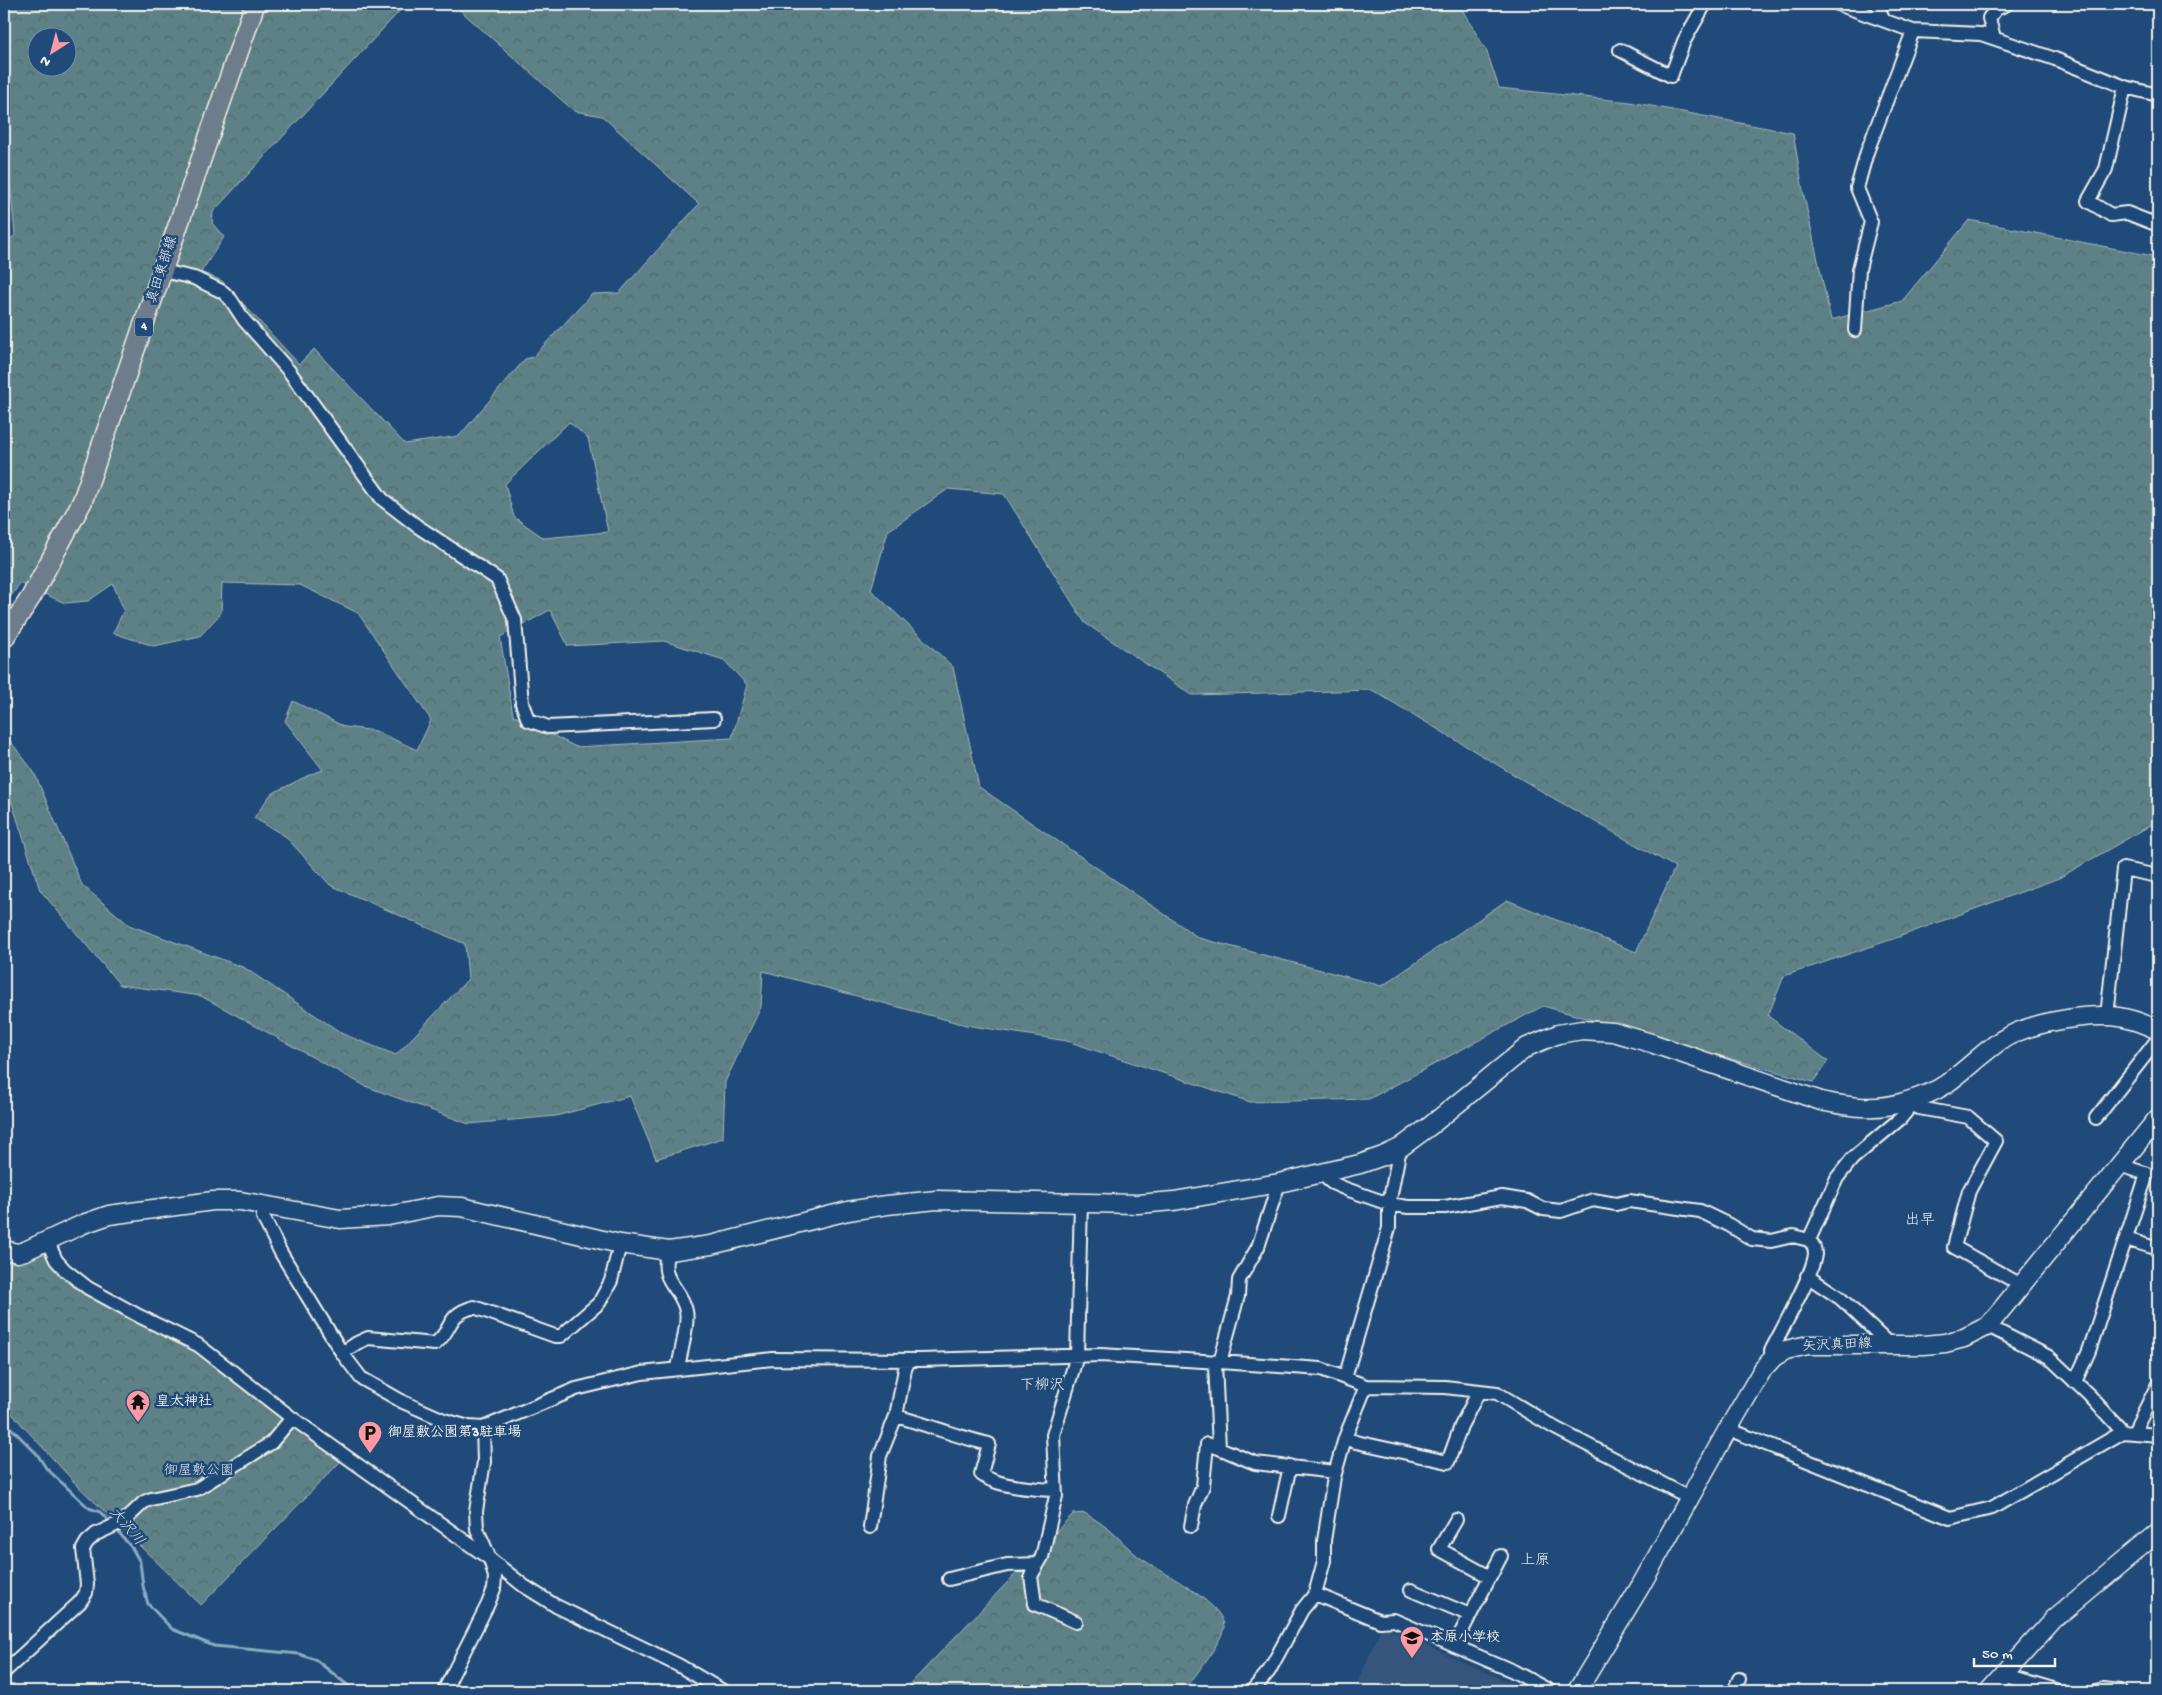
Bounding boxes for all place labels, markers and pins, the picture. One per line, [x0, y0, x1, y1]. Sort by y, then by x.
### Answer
temple icon: 皇太神社 [125, 1389, 151, 1423]
place label: 皇太神社 [156, 1393, 212, 1411]
parking icon: 御屋敷公園第3駐車場 [357, 1420, 383, 1454]
place label: 御屋敷公園第3駐車場 [388, 1424, 521, 1442]
school or university icon: 本原小学校 [1399, 1625, 1425, 1659]
place label: 本原小学校 [1430, 1629, 1500, 1647]

